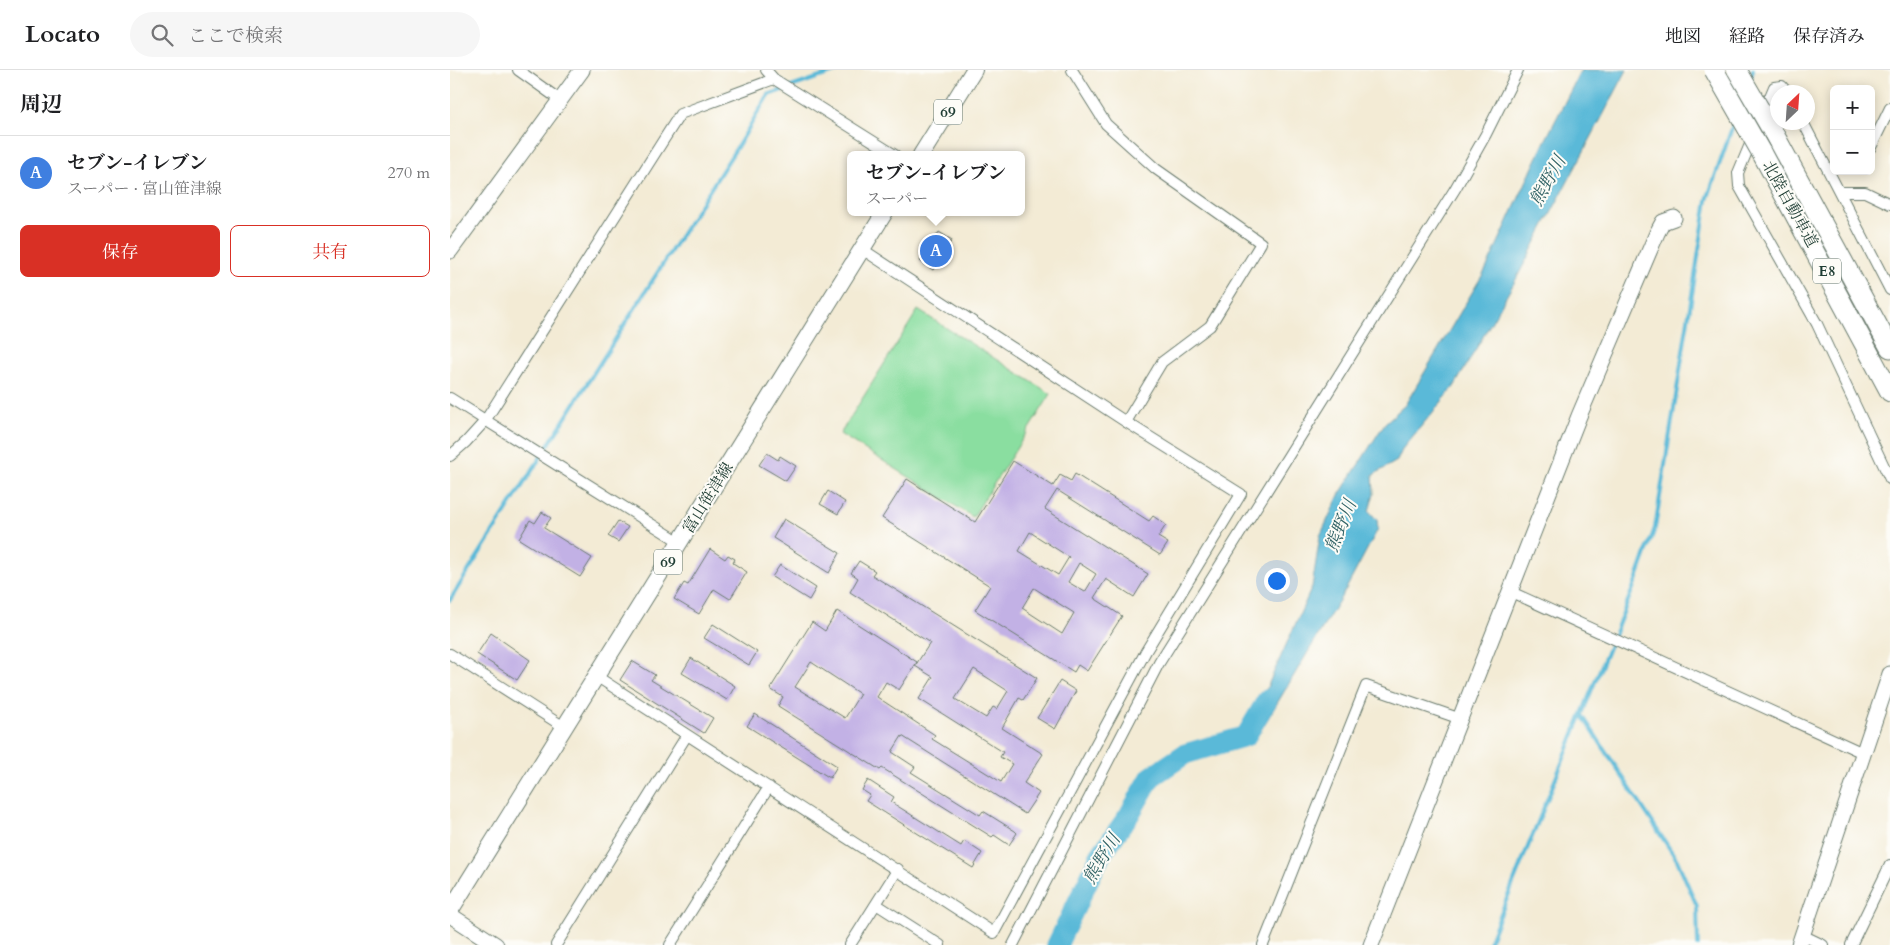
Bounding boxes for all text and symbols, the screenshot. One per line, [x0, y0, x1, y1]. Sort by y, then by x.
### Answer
search box [130, 12, 480, 57]
text: Locato [25, 18, 100, 51]
icon: search [148, 21, 176, 49]
text: ここで検索 [188, 23, 283, 49]
text: 地図 [1665, 24, 1701, 49]
text: 経路 [1729, 24, 1765, 49]
text: 保存済み [1793, 24, 1865, 49]
north arrow [1770, 85, 1815, 130]
map controls [1830, 85, 1875, 175]
button: + [1830, 85, 1875, 130]
text: 周辺 [20, 90, 62, 119]
road number: 69 [934, 100, 962, 124]
button: − [1830, 130, 1875, 175]
text: セブン-イレブン [67, 150, 208, 176]
water label: 熊野川 [1524, 150, 1573, 211]
popup [847, 151, 1025, 216]
street label: 北陸自動車道 [1757, 157, 1823, 251]
text: セブン-イレブン [866, 160, 1006, 186]
text: A [30, 162, 42, 184]
text: 270 m [388, 162, 430, 184]
text: スーパー · 富山笹津線 [67, 178, 222, 200]
text: スーパー [866, 188, 928, 210]
button: 保存 [20, 225, 220, 277]
button: 共有 [230, 225, 430, 277]
pin: A [920, 232, 952, 270]
road number: E8 [1813, 258, 1841, 284]
street label: 富山笹津線 [677, 458, 739, 538]
water label: 熊野川 [1319, 494, 1363, 556]
road number: 69 [654, 550, 682, 574]
your location [1264, 568, 1290, 594]
water label: 熊野川 [1077, 828, 1128, 889]

